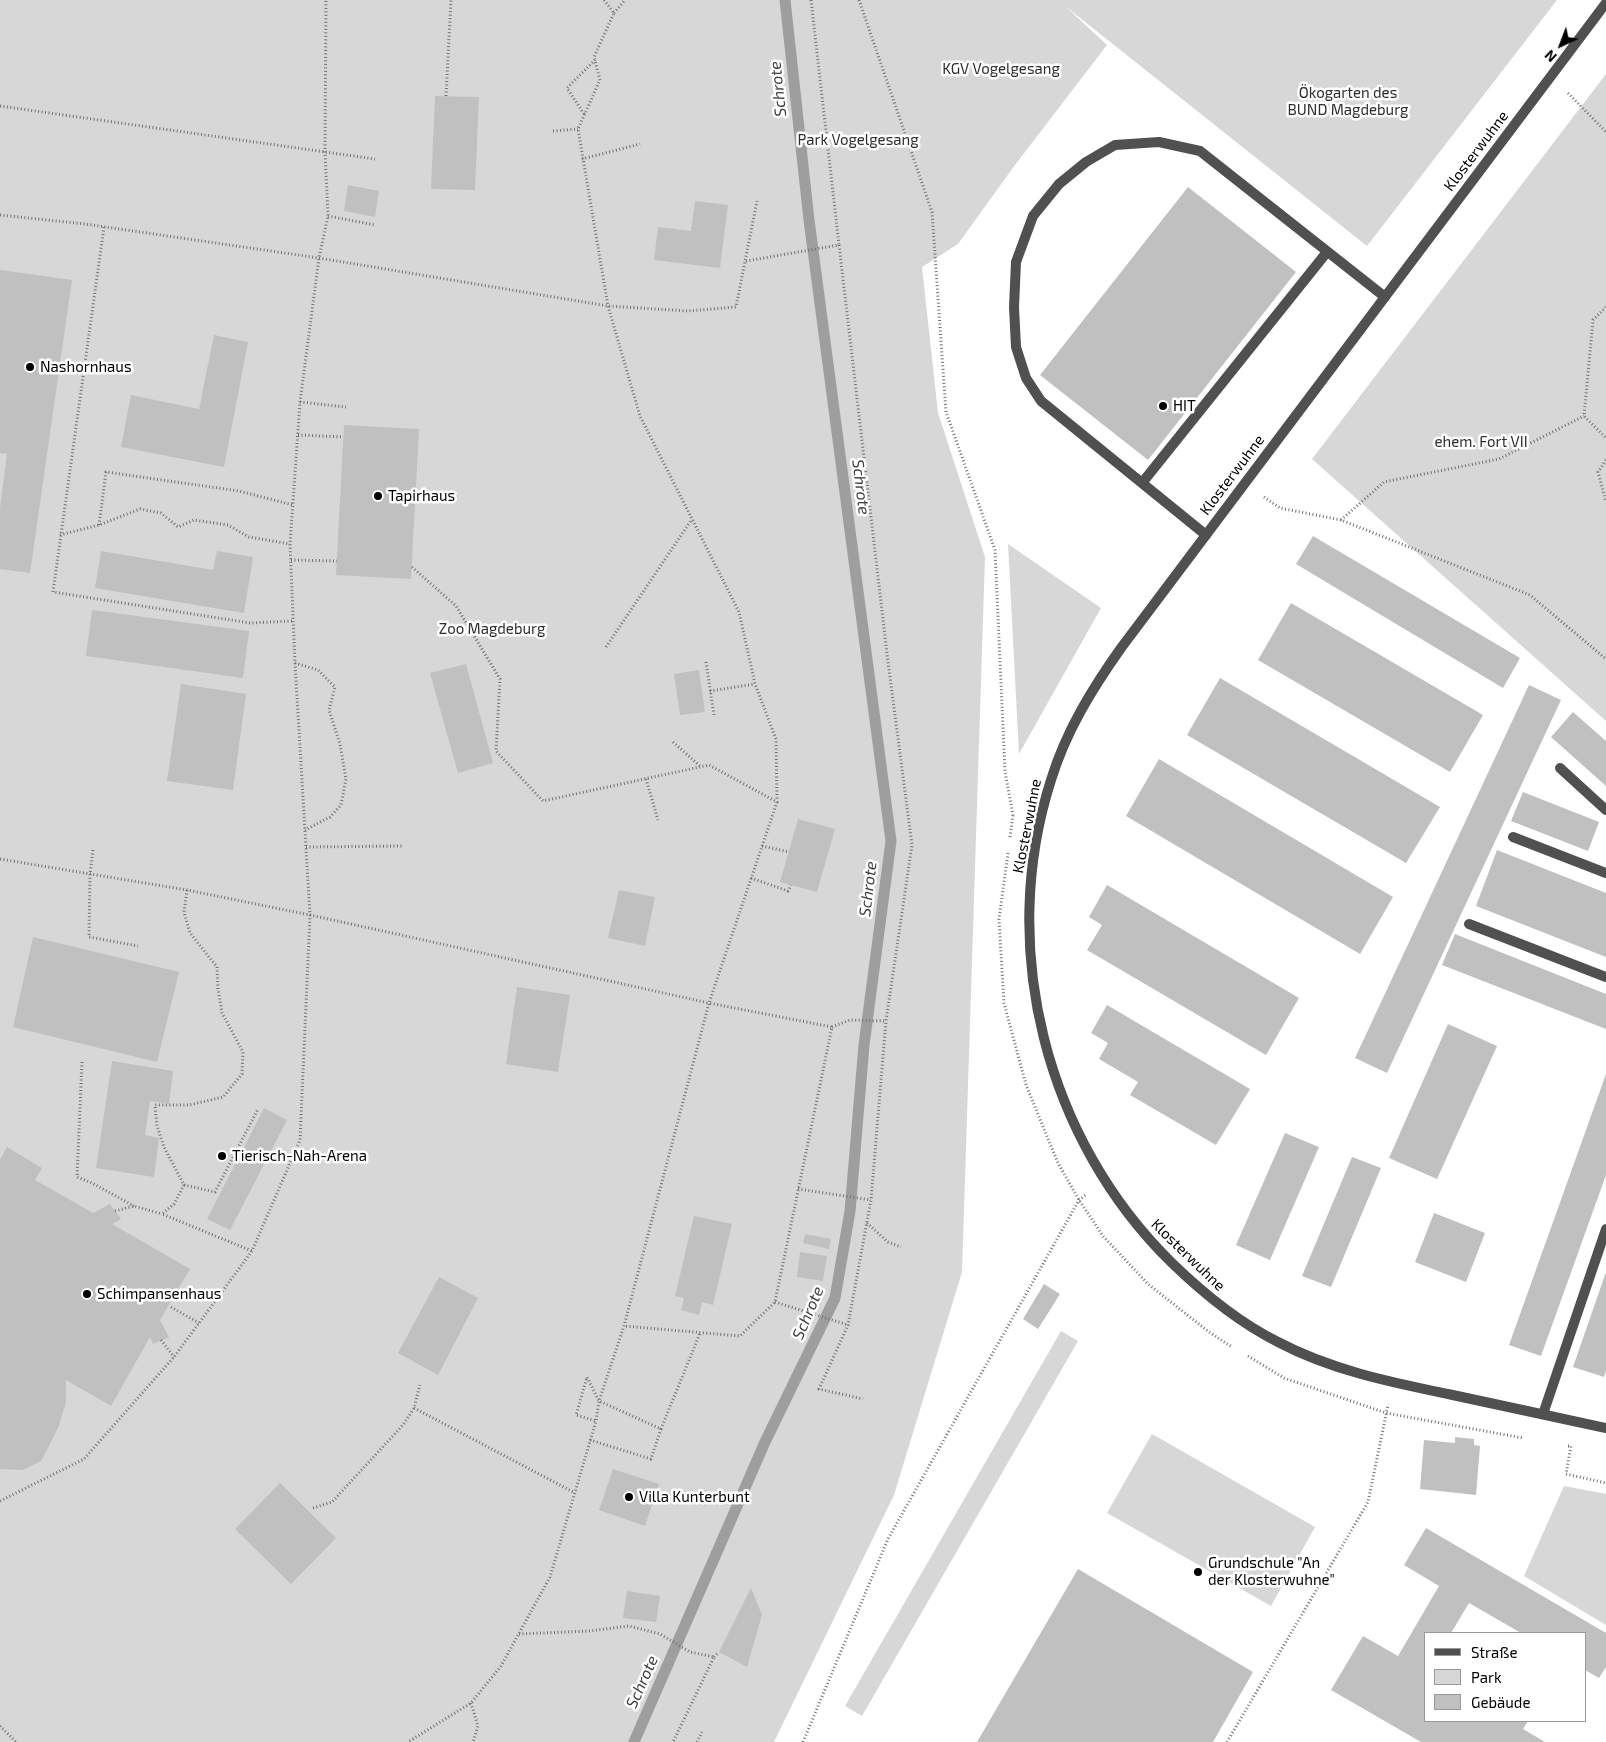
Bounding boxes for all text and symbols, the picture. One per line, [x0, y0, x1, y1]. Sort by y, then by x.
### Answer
north arrow [1536, 20, 1586, 70]
text: N [1541, 47, 1560, 66]
water label: Schrote [766, 60, 790, 118]
park label: KGV Vogelgesang [942, 60, 1060, 78]
park label: Ökogarten des BUND Magdeburg [1288, 84, 1408, 119]
street label: Klosterwuhne [1440, 107, 1512, 195]
park label: Park Vogelgesang [797, 131, 919, 149]
place label: Nashornhaus [40, 358, 132, 376]
marker: Nashornhaus [24, 361, 36, 373]
place label: HIT [1173, 397, 1196, 415]
marker: HIT [1157, 400, 1169, 412]
street label: Klosterwuhne [1196, 431, 1268, 519]
park label: ehem. Fort VII [1434, 433, 1528, 451]
water label: Schrote [848, 458, 874, 516]
place label: Tapirhaus [388, 487, 455, 505]
marker: Tapirhaus [372, 490, 384, 502]
park label: Zoo Magdeburg [439, 620, 545, 638]
street label: Klosterwuhne [1009, 777, 1045, 875]
water label: Schrote [855, 860, 881, 918]
place label: Tierisch-Nah-Arena [232, 1147, 367, 1165]
marker: Tierisch-Nah-Arena [216, 1150, 228, 1162]
street label: Klosterwuhne [1147, 1215, 1229, 1295]
water label: Schrote [788, 1284, 828, 1342]
place label: Schimpansenhaus [97, 1285, 221, 1303]
marker: Schimpansenhaus [81, 1288, 93, 1300]
place label: Villa Kunterbunt [639, 1488, 750, 1506]
marker: Villa Kunterbunt [623, 1491, 635, 1503]
place label: Grundschule "An der Klosterwuhne" [1208, 1554, 1335, 1589]
marker: Grundschule "An der Klosterwuhne" [1192, 1566, 1204, 1578]
legend [1424, 1632, 1586, 1722]
text: Straße [1471, 1643, 1517, 1661]
water label: Schrote [622, 1653, 662, 1711]
text: Park [1471, 1668, 1502, 1686]
text: Gebäude [1471, 1693, 1530, 1711]

